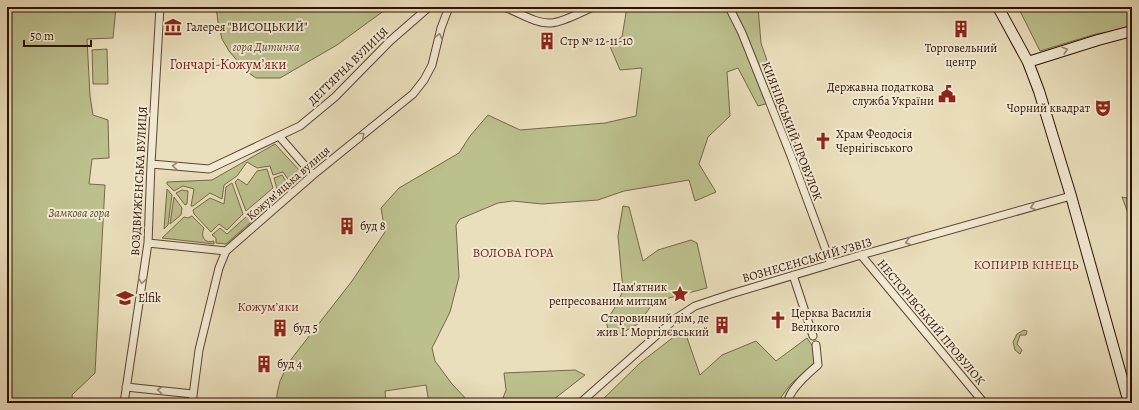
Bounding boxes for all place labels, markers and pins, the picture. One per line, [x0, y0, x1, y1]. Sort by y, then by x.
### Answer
museum icon: Галерея "ВИСОЦЬКИЙ" [163, 17, 183, 37]
place label: Галерея "ВИСОЦЬКИЙ" [186, 19, 308, 35]
building icon: Торговельний центр [951, 19, 971, 39]
building icon: Стр № 12-11-10 [537, 31, 557, 51]
place label: Стр № 12-11-10 [560, 33, 633, 49]
place label: Торговельний центр [925, 40, 997, 70]
place label: Державна податкова служба України [827, 79, 934, 109]
public building icon: Державна податкова служба України [937, 84, 957, 104]
theatre icon: Чорний квадрат [1093, 98, 1113, 118]
place label: Чорний квадрат [1007, 100, 1091, 116]
place label: Храм Феодосія Чернігівського [836, 126, 913, 156]
church icon: Храм Феодосія Чернігівського [813, 131, 833, 151]
building icon: буд 8 [337, 216, 357, 236]
place label: буд 8 [360, 218, 386, 234]
place label: Пам'ятник репресованим митцям [549, 279, 667, 309]
place icon: Пам'ятник репресованим митцям [670, 284, 690, 304]
school or university icon: Elfik [115, 288, 135, 308]
place label: Elfik [138, 290, 161, 306]
place label: Церква Василія Великого [791, 305, 871, 335]
place label: Старовинний дім, де жив І. Моргілєвський [597, 310, 709, 340]
church icon: Церква Василія Великого [768, 310, 788, 330]
building icon: Старовинний дім, де жив І. Моргілєвський [712, 315, 732, 335]
building icon: буд 5 [270, 318, 290, 338]
place label: буд 5 [293, 320, 318, 336]
building icon: буд 4 [254, 354, 274, 374]
place label: буд 4 [277, 356, 303, 372]

